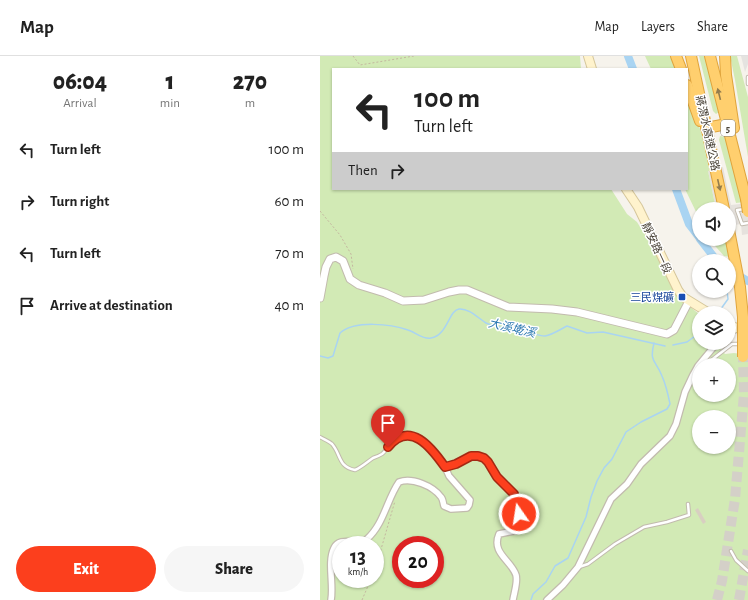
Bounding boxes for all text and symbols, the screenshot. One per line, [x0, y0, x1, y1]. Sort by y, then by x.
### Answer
text: Map [20, 18, 54, 37]
text: Map [594, 20, 619, 34]
text: Layers [641, 20, 675, 34]
text: Share [697, 20, 728, 34]
text: 06:04 [53, 70, 107, 94]
text: 1 [166, 70, 174, 94]
text: 270 [233, 70, 267, 94]
icon: left [348, 84, 400, 136]
text: 100 m [414, 85, 480, 113]
one-way arrow [716, 87, 722, 99]
street label: 蔣渭水高速公路 [694, 94, 722, 172]
text: Arrival [63, 97, 97, 110]
text: min [160, 97, 180, 110]
text: m [245, 97, 255, 110]
text: Turn left [414, 118, 473, 136]
road number: 5 [721, 120, 735, 136]
icon: left [16, 139, 38, 161]
text: Turn left [50, 142, 101, 157]
text: 100 m [269, 142, 304, 157]
icon: right [386, 160, 408, 182]
text: Then [348, 163, 378, 178]
one-way arrow [716, 179, 722, 191]
icon: right [16, 191, 38, 213]
text: Turn right [50, 194, 109, 209]
text: 60 m [275, 194, 304, 209]
map controls [692, 202, 736, 454]
button: sound [692, 202, 736, 246]
street label: 靜安路一段 [640, 221, 674, 275]
icon: left [16, 243, 38, 265]
text: Turn left [50, 246, 101, 261]
text: 70 m [275, 246, 304, 261]
button: search [692, 254, 736, 298]
place label: 三民煤礦 [630, 291, 674, 303]
marker: 三民煤礦 [677, 292, 687, 302]
icon: arrive [16, 295, 38, 317]
text: Arrive at destination [50, 298, 173, 313]
text: 40 m [274, 298, 304, 313]
button: layers [692, 306, 736, 350]
water label: 大溪墘溪 [487, 316, 539, 340]
button: + [692, 358, 736, 402]
pin [371, 406, 405, 447]
button: − [692, 410, 736, 454]
icon: arrive [377, 412, 399, 434]
position arrow [498, 493, 540, 535]
speed limit sign: 20 [392, 536, 444, 588]
button: Exit [16, 546, 156, 592]
button: Share [164, 546, 304, 592]
text: 13 [350, 547, 366, 567]
text: km/h [348, 567, 368, 577]

